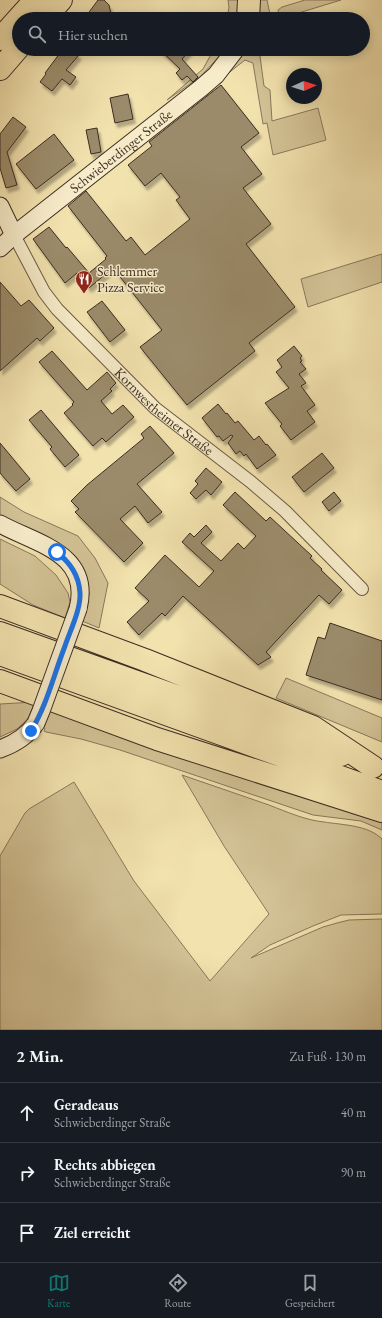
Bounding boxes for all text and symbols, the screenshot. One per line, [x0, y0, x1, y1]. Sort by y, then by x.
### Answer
search box [12, 12, 370, 56]
icon: search [26, 23, 48, 45]
text: Hier suchen [58, 25, 128, 44]
north arrow [286, 68, 322, 104]
street label: Schwieberdinger Straße [66, 105, 176, 197]
place label: Schlemmer Pizza Service [97, 262, 165, 296]
restaurant icon: Schlemmer Pizza Service [74, 269, 94, 294]
street label: Kornwestheimer Straße [111, 363, 218, 459]
route start [48, 543, 66, 561]
route end [22, 722, 40, 740]
text: 2 Min. [16, 1045, 63, 1067]
text: Zu Fuß · 130 m [289, 1048, 366, 1065]
text: Geradeaus [54, 1095, 118, 1114]
icon: ahead [16, 1102, 38, 1124]
text: 40 m [341, 1104, 366, 1121]
text: Schwieberdinger Straße [54, 1114, 171, 1131]
text: Rechts abbiegen [54, 1155, 156, 1174]
icon: right [16, 1162, 38, 1184]
text: 90 m [341, 1164, 366, 1181]
text: Schwieberdinger Straße [54, 1174, 171, 1191]
icon: arrive [16, 1222, 38, 1244]
text: Ziel erreicht [54, 1223, 130, 1242]
tab: Karte [47, 1272, 70, 1310]
tab: Route [164, 1272, 191, 1310]
tab: Gespeichert [285, 1272, 335, 1310]

